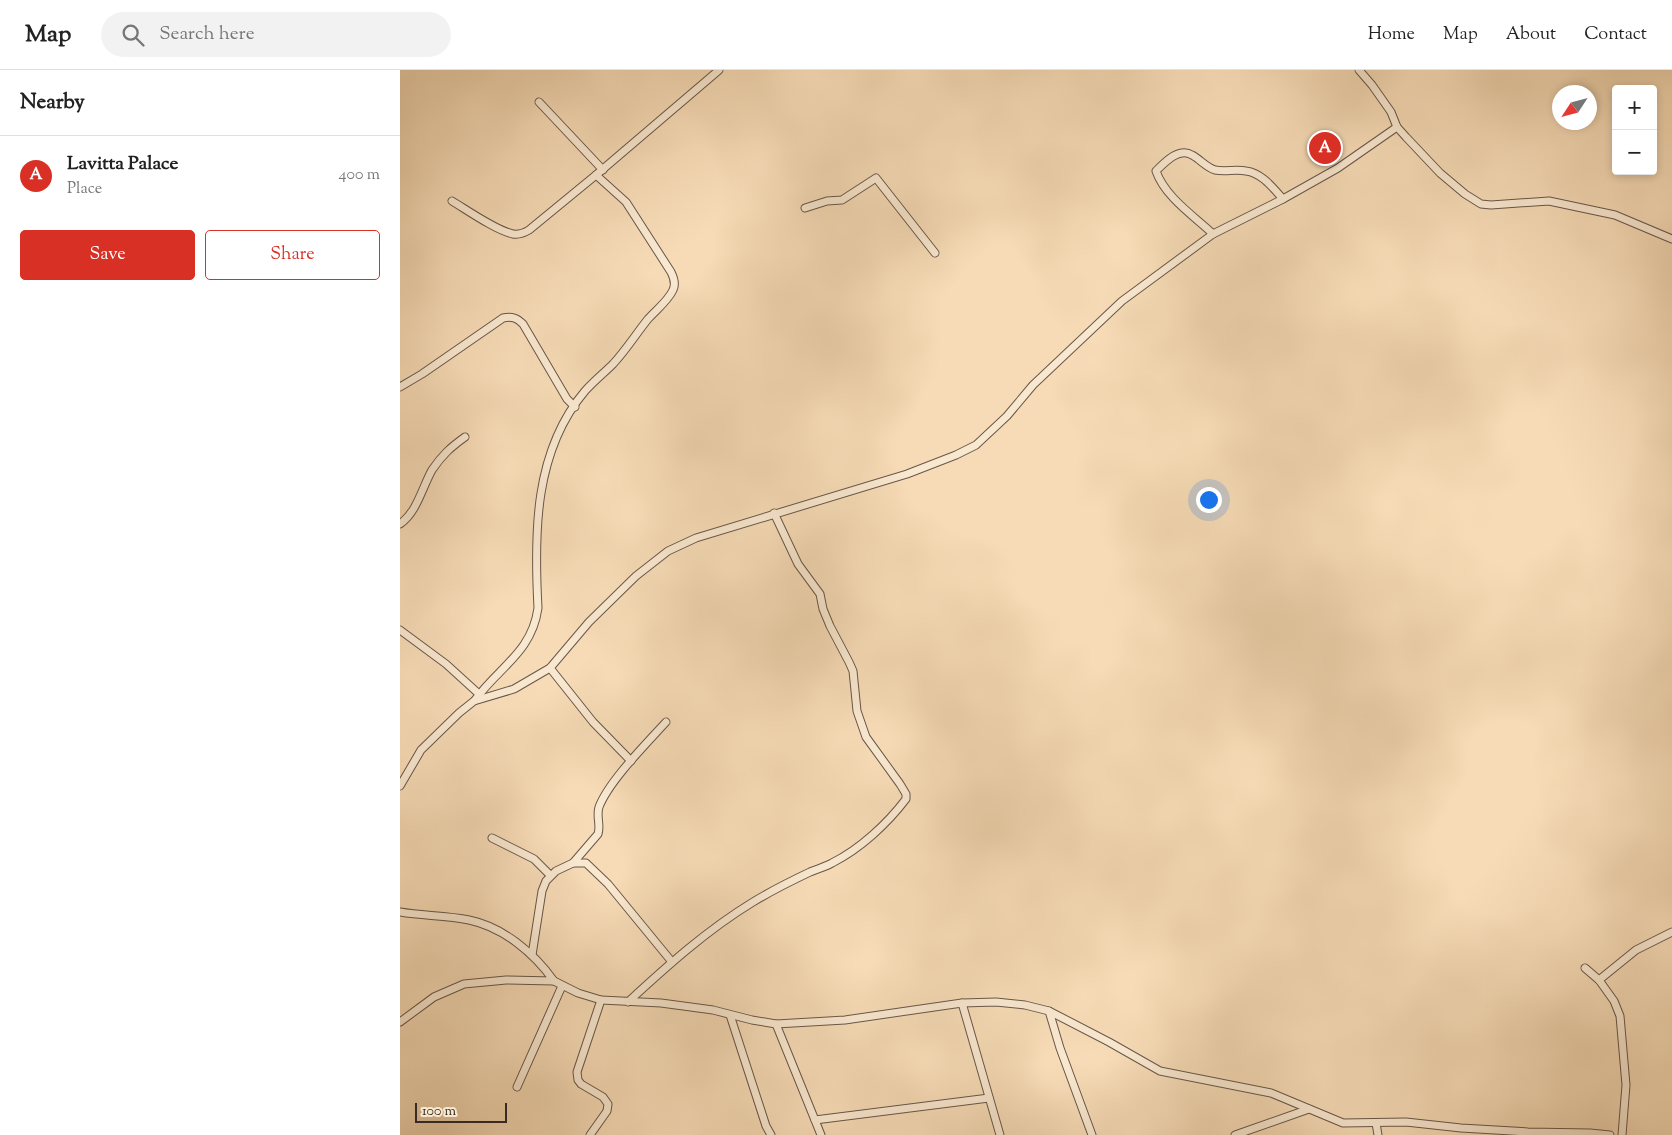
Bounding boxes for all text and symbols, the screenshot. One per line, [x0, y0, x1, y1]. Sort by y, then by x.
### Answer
search box [101, 12, 451, 57]
text: Map [25, 18, 71, 52]
icon: search [119, 21, 147, 49]
text: Search here [159, 21, 255, 48]
text: Home [1368, 22, 1415, 48]
text: Map [1443, 22, 1478, 48]
text: About [1506, 22, 1556, 48]
text: Contact [1584, 22, 1647, 48]
north arrow [1552, 85, 1597, 130]
map controls [1612, 85, 1657, 175]
button: + [1612, 85, 1657, 130]
text: Nearby [20, 88, 85, 118]
pin: A [1309, 129, 1341, 167]
button: − [1612, 130, 1657, 175]
text: Lavitta Palace [67, 151, 178, 178]
text: A [30, 164, 43, 187]
text: 400 m [339, 164, 380, 187]
text: Place [67, 178, 102, 201]
button: Save [20, 230, 195, 280]
button: Share [205, 230, 380, 280]
your location [1196, 487, 1222, 513]
scale bar [415, 1100, 508, 1123]
text: 100 m [422, 1102, 456, 1122]

